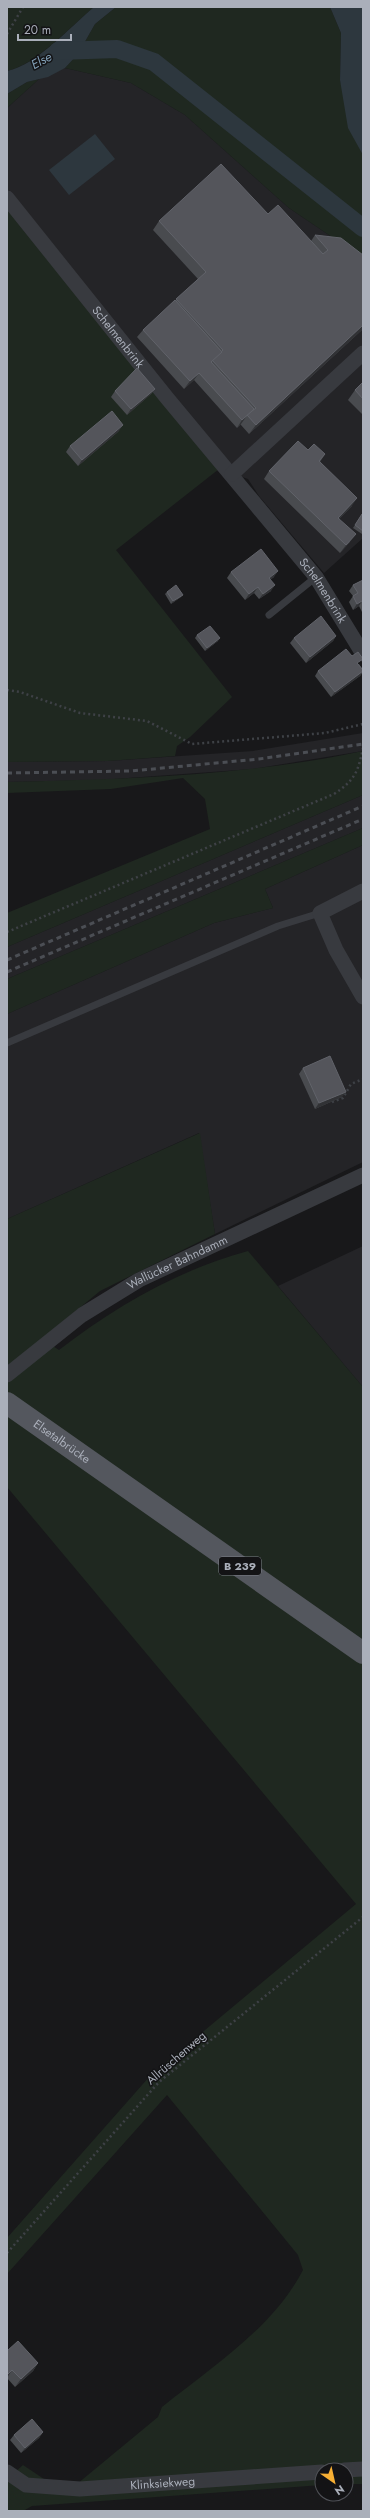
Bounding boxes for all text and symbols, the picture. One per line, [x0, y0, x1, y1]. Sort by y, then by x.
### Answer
scale bar [18, 16, 71, 42]
text: 20 m [24, 21, 51, 39]
water label: Else [27, 47, 56, 74]
street label: Schelmenbrink [88, 302, 149, 373]
street label: Schelmenbrink [295, 554, 351, 627]
street label: Wallücker Bahndamm [123, 1231, 231, 1294]
street label: Elsetalbrücke [30, 1415, 94, 1468]
road number: B 239 [219, 1557, 261, 1575]
street label: Allrüschenweg [142, 2027, 210, 2089]
north arrow [314, 2462, 354, 2502]
street label: Klinksiekweg [130, 2472, 196, 2494]
text: N [331, 2481, 348, 2499]

